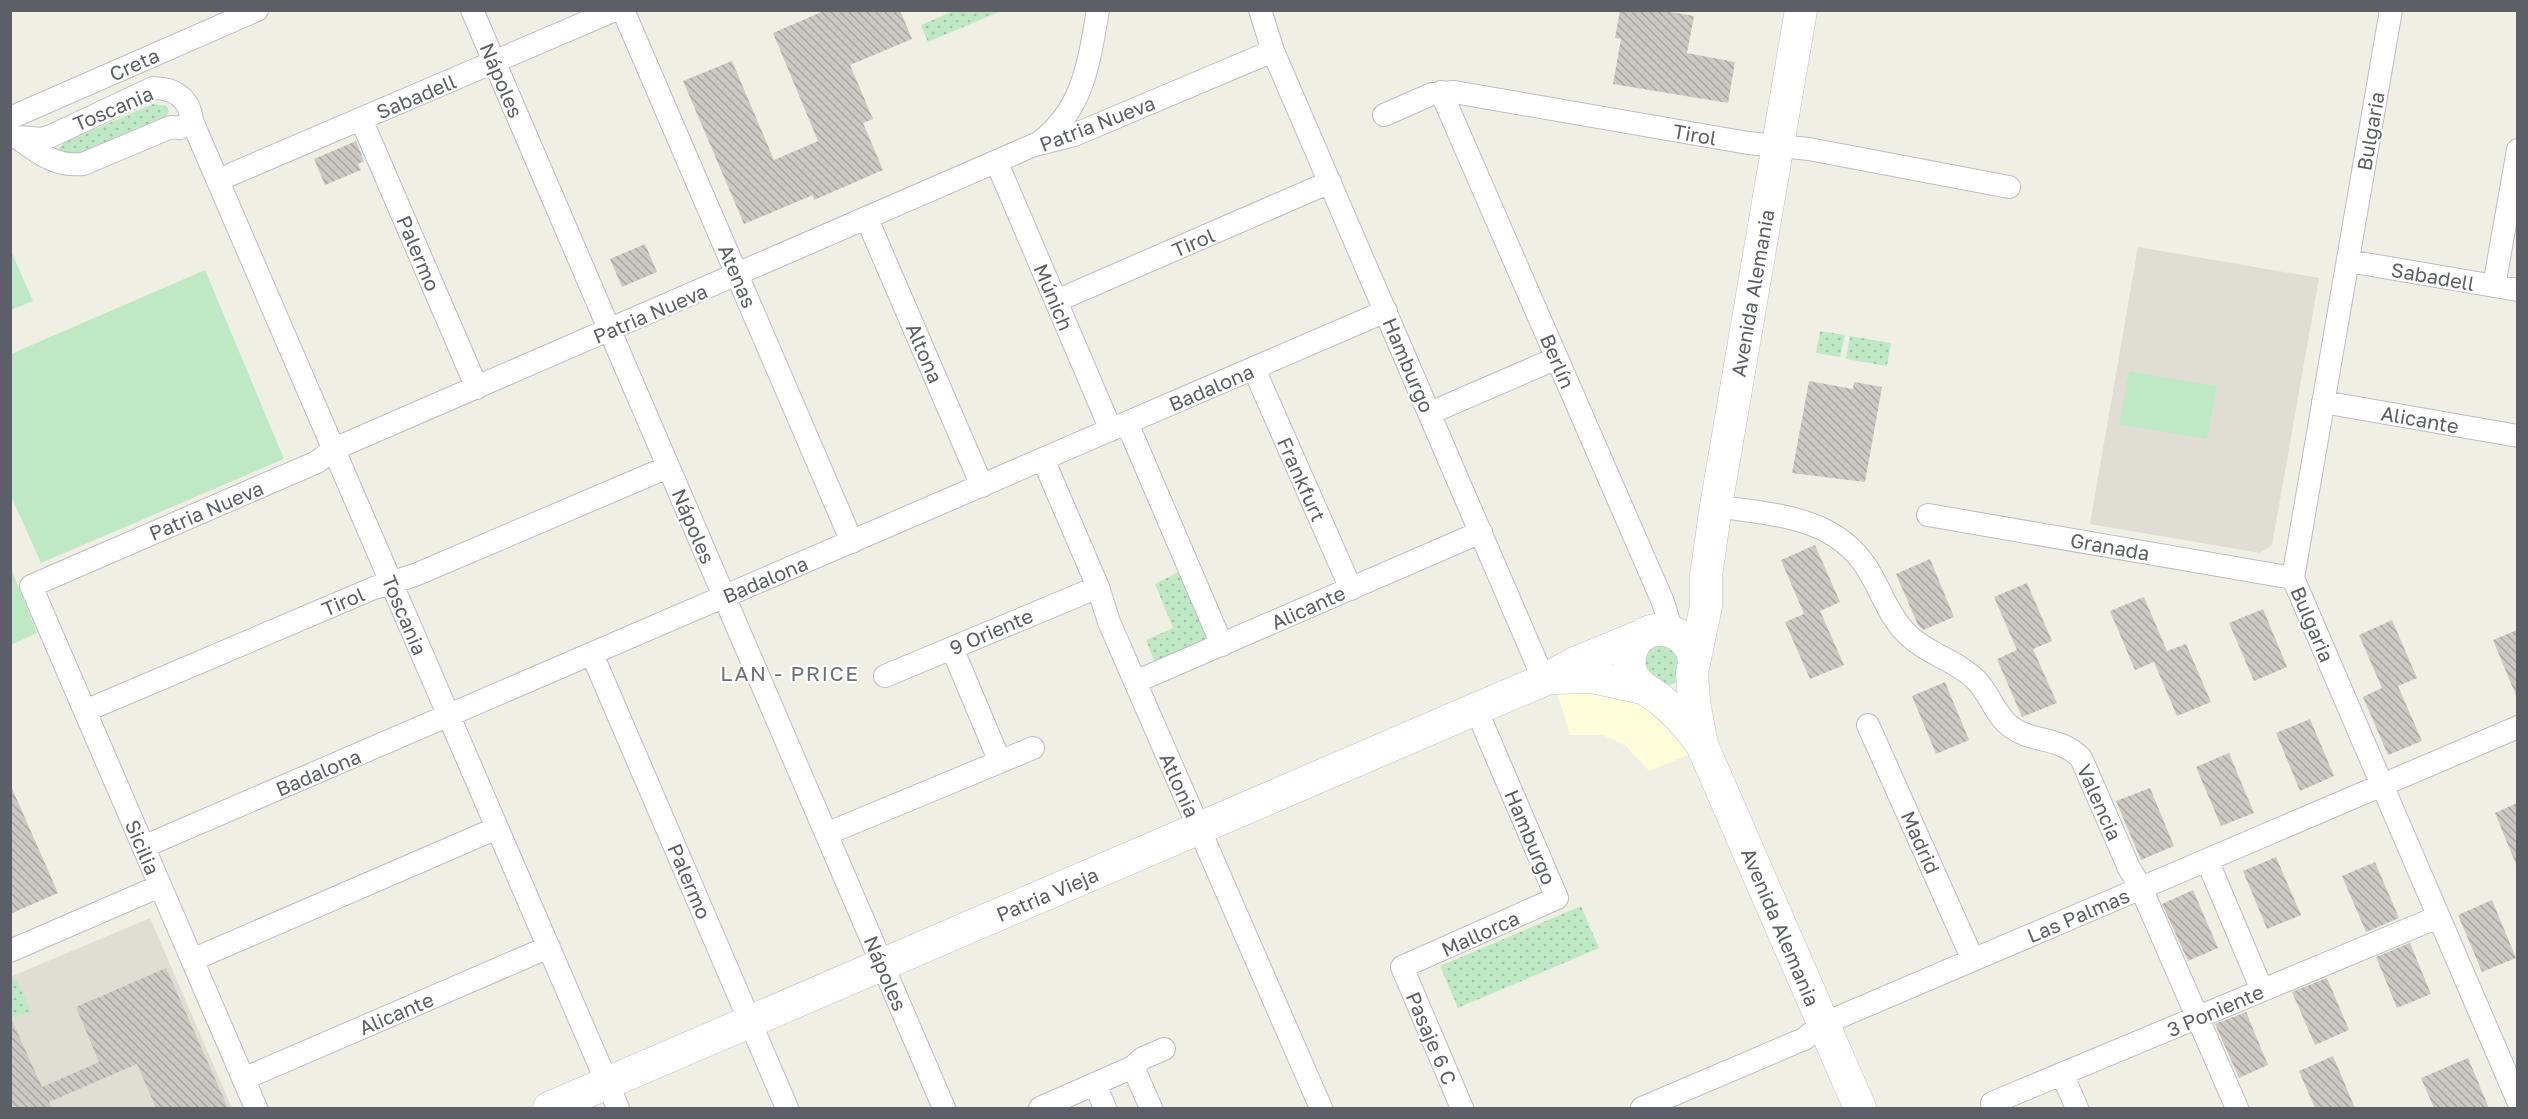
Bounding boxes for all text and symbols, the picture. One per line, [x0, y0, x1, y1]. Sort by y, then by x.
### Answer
street label: Nápoles [475, 39, 529, 121]
street label: Creta [105, 42, 163, 86]
street label: Sabadell [372, 68, 460, 124]
street label: Toscania [69, 80, 157, 136]
street label: Patria Nueva [1036, 90, 1158, 156]
street label: Bulgaria [2351, 90, 2389, 172]
street label: Tirol [1671, 118, 1719, 150]
street label: Avenida Alemania [1725, 207, 1779, 379]
street label: Palermo [392, 212, 446, 294]
street label: Tirol [1168, 222, 1218, 262]
street label: Atenas [714, 241, 762, 311]
street label: Sabadell [2389, 257, 2477, 295]
street label: Múnich [1029, 260, 1079, 334]
street label: Patria Nueva [589, 278, 711, 348]
street label: Hamburgo [1378, 314, 1440, 416]
street label: Altona [902, 319, 948, 387]
street label: Berlín [1536, 330, 1580, 392]
street label: Badalona [1165, 358, 1257, 416]
street label: Alicante [2379, 400, 2461, 438]
street label: Frankfurt [1273, 433, 1331, 525]
street label: Patria Nueva [145, 475, 267, 545]
street label: Nápoles [667, 485, 721, 567]
street label: Granada [2068, 527, 2152, 565]
street label: Badalona [719, 550, 811, 608]
street label: Toscania [377, 571, 433, 659]
street label: Alicante [1267, 580, 1349, 634]
street label: Tirol [318, 581, 368, 621]
street label: Bulgaria [2286, 583, 2340, 665]
street label: 9 Oriente [946, 603, 1036, 659]
district label: LAN - PRICE [720, 660, 860, 686]
street label: Badalona [272, 743, 364, 801]
street label: Atlonia [1155, 749, 1205, 821]
street label: Valencia [2073, 760, 2127, 844]
street label: Hamburgo [1500, 786, 1562, 888]
street label: Madrid [1897, 807, 1945, 877]
street label: Sicilia [121, 816, 165, 878]
street label: Palermo [663, 840, 717, 922]
street label: Avenida Alemania [1737, 844, 1825, 1010]
street label: Patria Vieja [992, 862, 1102, 926]
street label: Las Palmas [2023, 883, 2133, 947]
street label: Mallorca [1437, 905, 1523, 961]
street label: Nápoles [859, 932, 913, 1014]
street label: 3 Poniente [2163, 979, 2267, 1041]
street label: Alicante [355, 987, 437, 1039]
street label: Pasaje 6 C [1402, 988, 1462, 1088]

